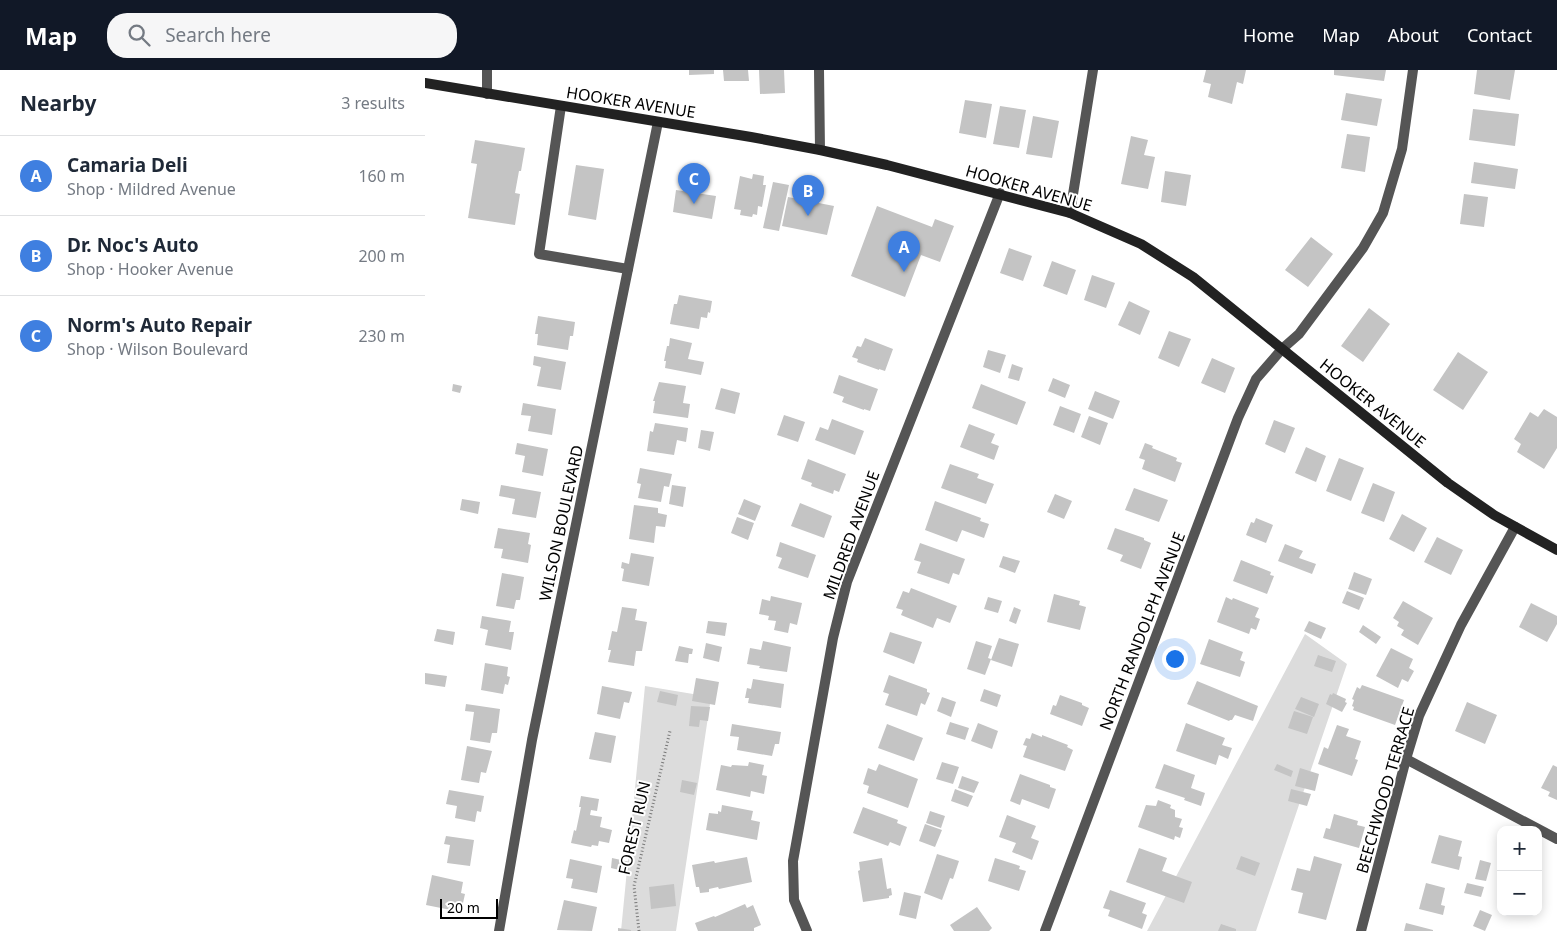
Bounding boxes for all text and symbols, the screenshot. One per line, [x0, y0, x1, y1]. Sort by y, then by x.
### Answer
search box [107, 13, 457, 58]
text: Map [25, 19, 77, 52]
icon: search [125, 21, 153, 49]
text: Search here [165, 22, 271, 48]
text: Home [1243, 23, 1294, 47]
text: Map [1322, 23, 1360, 47]
text: About [1388, 23, 1439, 47]
text: Contact [1467, 23, 1532, 47]
street label: HOOKER AVENUE [565, 81, 697, 123]
text: Nearby [20, 89, 96, 117]
text: 3 results [341, 92, 405, 114]
text: Camaria Deli [67, 152, 188, 178]
street label: HOOKER AVENUE [963, 159, 1095, 217]
pin: C [678, 163, 710, 204]
text: A [30, 165, 42, 187]
text: 160 m [358, 165, 405, 187]
pin: B [792, 175, 824, 216]
text: Shop · Mildred Avenue [67, 178, 236, 200]
pin: A [888, 231, 920, 272]
text: Dr. Noc's Auto [67, 232, 199, 258]
text: B [31, 245, 41, 267]
text: 200 m [358, 245, 405, 267]
text: Shop · Hooker Avenue [67, 258, 234, 280]
text: Norm's Auto Repair [67, 312, 252, 338]
text: C [31, 325, 41, 347]
text: 230 m [358, 325, 405, 347]
text: Shop · Wilson Boulevard [67, 338, 248, 360]
street label: HOOKER AVENUE [1315, 353, 1431, 453]
street label: WILSON BOULEVARD [534, 443, 588, 603]
street label: MILDRED AVENUE [817, 468, 885, 602]
street label: NORTH RANDOLPH AVENUE [1094, 529, 1190, 733]
your location [1162, 646, 1188, 672]
street label: BEECHWOOD TERRACE [1351, 704, 1419, 876]
street label: FOREST RUN [613, 779, 655, 877]
map controls [1497, 826, 1542, 916]
button: + [1497, 826, 1542, 871]
button: − [1497, 871, 1542, 916]
scale bar [440, 896, 497, 919]
text: 20 m [447, 898, 480, 917]

